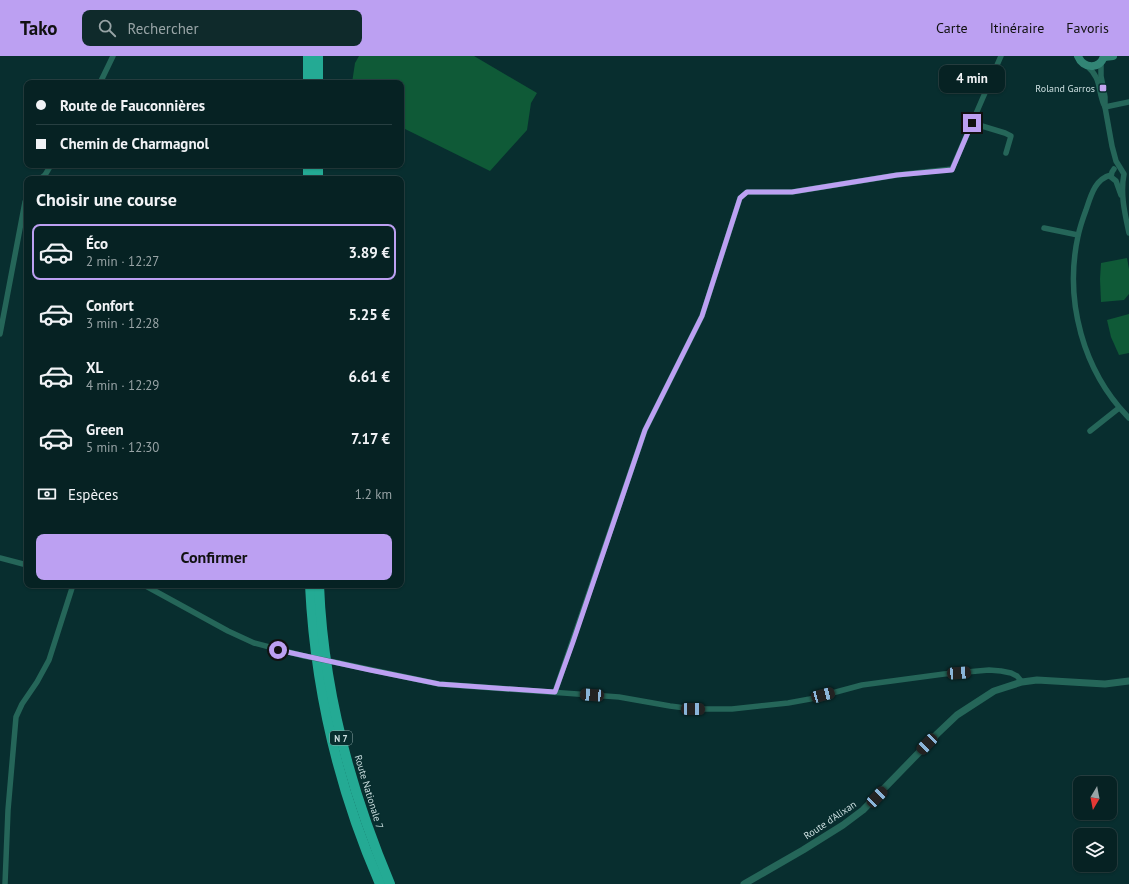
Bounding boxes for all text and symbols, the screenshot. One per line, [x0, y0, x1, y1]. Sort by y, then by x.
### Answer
search box [82, 10, 362, 46]
text: Tako [20, 16, 58, 40]
icon: search [96, 17, 118, 39]
text: Rechercher [128, 19, 199, 38]
text: Carte [936, 19, 968, 37]
text: Itinéraire [990, 19, 1044, 37]
text: Favoris [1066, 19, 1109, 37]
callout: 4 min [939, 65, 1005, 93]
text: 4 min [956, 70, 988, 87]
place label: Roland Garros [1035, 82, 1095, 95]
marker: Roland Garros [1098, 83, 1108, 93]
text: Route de Fauconnières [60, 96, 205, 115]
route end [963, 114, 981, 132]
text: Chemin de Charmagnol [60, 134, 209, 153]
text: Choisir une course [36, 188, 177, 211]
icon: car [38, 234, 74, 270]
text: Éco [86, 234, 108, 253]
text: 3.89 € [348, 243, 390, 262]
text: 2 min · 12:27 [86, 253, 159, 270]
icon: car [38, 296, 74, 332]
text: Confort [86, 296, 134, 315]
text: 5.25 € [348, 305, 390, 324]
text: 3 min · 12:28 [86, 315, 159, 332]
icon: car [38, 358, 74, 394]
text: XL [86, 358, 103, 377]
text: 6.61 € [348, 367, 390, 386]
text: 4 min · 12:29 [86, 377, 159, 394]
icon: car [38, 420, 74, 456]
text: Green [86, 420, 124, 439]
text: 7.17 € [351, 429, 390, 448]
text: 5 min · 12:30 [86, 439, 159, 456]
icon: cash [36, 483, 58, 505]
text: Espèces [68, 485, 118, 504]
text: 1.2 km [355, 486, 392, 503]
button: Confirmer [36, 534, 392, 580]
route start [269, 641, 287, 659]
car [947, 666, 971, 680]
car [810, 686, 836, 704]
car [580, 688, 604, 702]
car [681, 703, 705, 715]
road number: N 7 [330, 731, 352, 745]
car [914, 731, 940, 757]
street label: Route Nationale 7 [352, 753, 386, 831]
north arrow [1073, 776, 1117, 820]
map controls [1073, 776, 1117, 872]
car [864, 784, 890, 810]
street label: Route d'Alixan [801, 798, 859, 842]
button: layers [1073, 828, 1117, 872]

